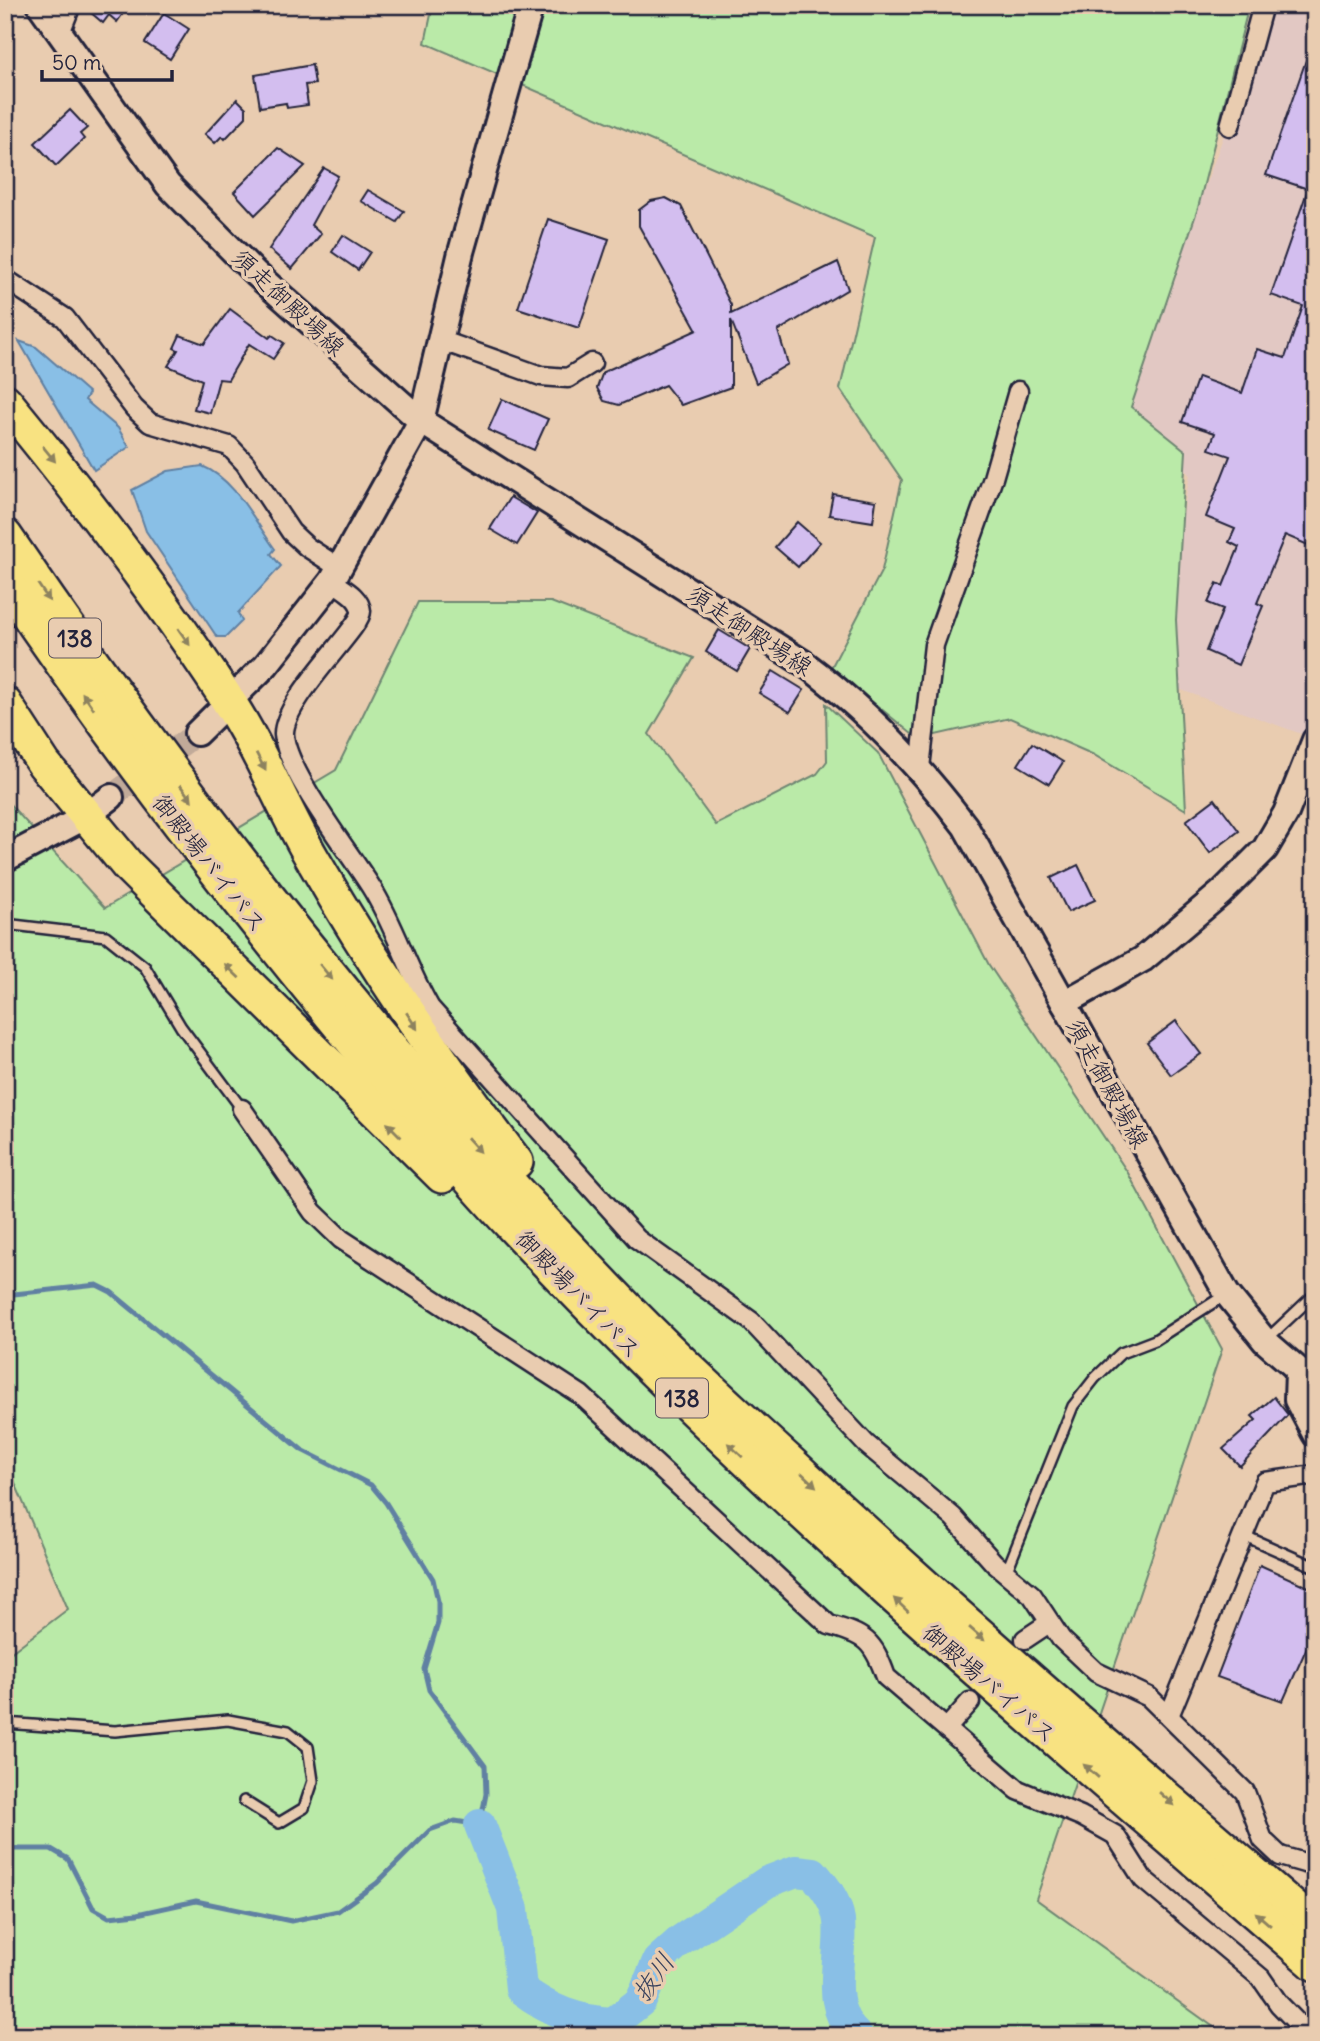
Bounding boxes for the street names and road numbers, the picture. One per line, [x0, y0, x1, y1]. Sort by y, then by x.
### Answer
street label: 須走御殿場線 [226, 242, 352, 362]
street label: 須走御殿場線 [681, 578, 819, 682]
road number: 138 [49, 618, 101, 658]
street label: 御殿場バイパス [147, 788, 273, 938]
street label: 須走御殿場線 [1060, 1013, 1156, 1153]
street label: 御殿場バイパス [510, 1223, 648, 1365]
road number: 138 [656, 1378, 708, 1418]
street label: 御殿場バイパス [917, 1617, 1063, 1749]

